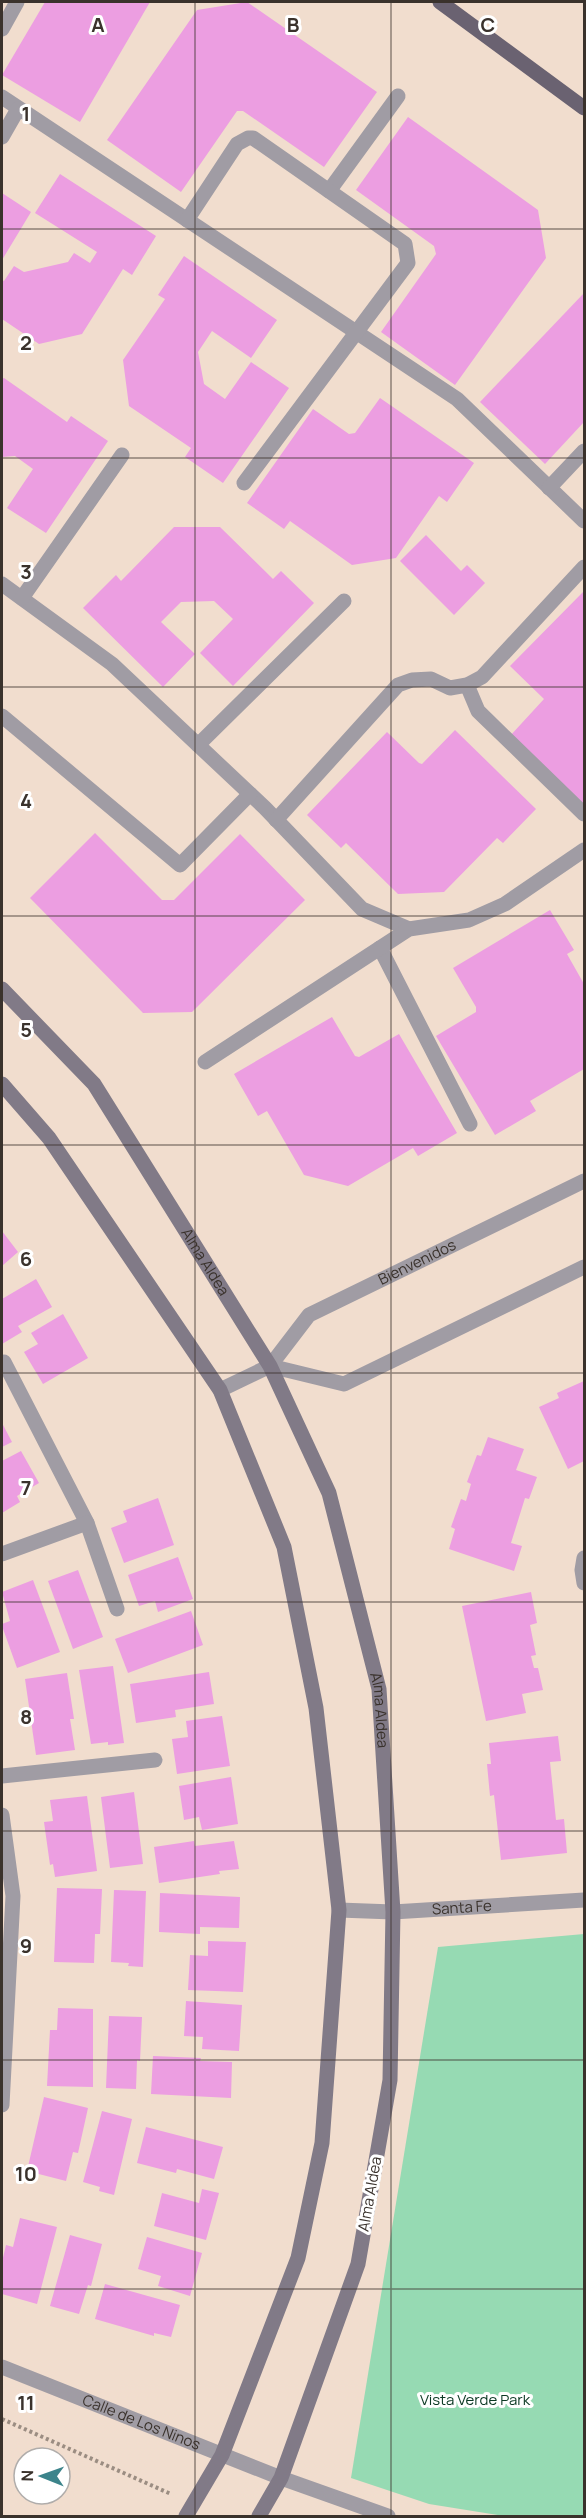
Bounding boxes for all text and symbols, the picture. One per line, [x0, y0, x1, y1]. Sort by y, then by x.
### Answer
text: A [91, 11, 105, 38]
text: B [287, 11, 300, 38]
text: C [481, 11, 495, 38]
text: 1 [22, 100, 30, 127]
text: 2 [20, 329, 32, 356]
text: 3 [20, 558, 32, 585]
text: 4 [20, 787, 32, 814]
text: 5 [20, 1016, 32, 1043]
street label: Alma Aldea [176, 1224, 235, 1299]
street label: Bienvenidos [375, 1234, 459, 1290]
text: 6 [20, 1245, 32, 1272]
text: 7 [21, 1474, 31, 1501]
street label: Alma Aldea [365, 1670, 394, 1749]
text: 8 [20, 1703, 32, 1730]
street label: Santa Fe [431, 1895, 493, 1920]
text: 9 [20, 1932, 32, 1959]
street label: Alma Aldea [353, 2155, 386, 2233]
text: 10 [15, 2160, 37, 2187]
text: 11 [17, 2389, 35, 2416]
street label: Calle de Los Ninos [79, 2389, 204, 2455]
park label: Vista Verde Park [420, 2389, 531, 2410]
north arrow [12, 2446, 72, 2506]
text: N [16, 2470, 38, 2482]

